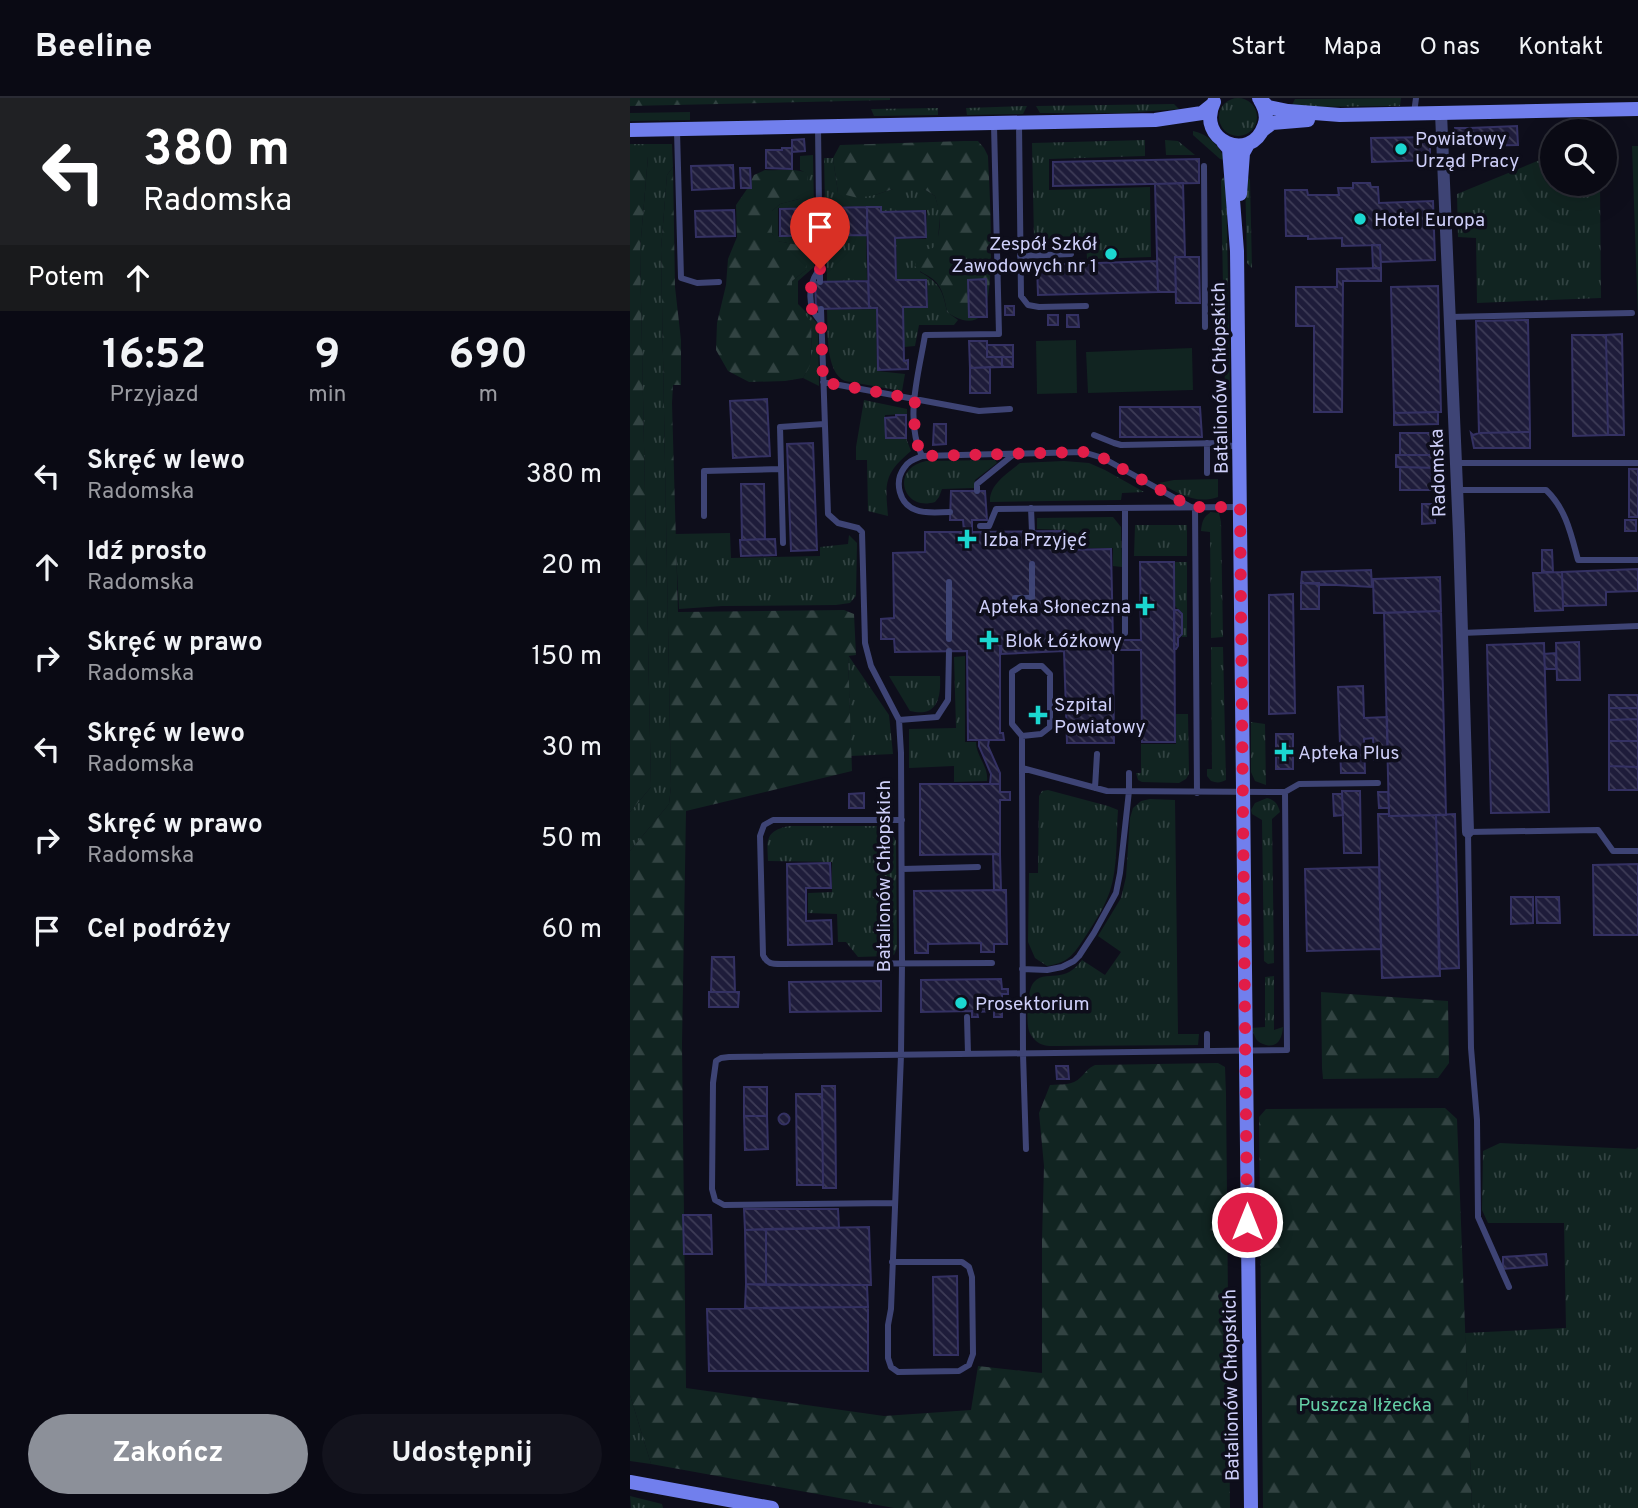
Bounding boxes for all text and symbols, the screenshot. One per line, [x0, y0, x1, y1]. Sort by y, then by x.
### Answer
text: Beeline [35, 27, 152, 69]
text: Start [1231, 33, 1286, 63]
text: Mapa [1324, 33, 1382, 63]
text: O nas [1420, 33, 1480, 63]
text: Kontakt [1518, 33, 1603, 63]
map controls [1540, 119, 1617, 196]
button: search [1540, 119, 1617, 196]
text: 380 m [143, 121, 290, 183]
icon: left [28, 126, 119, 217]
place label: Powiatowy Urząd Pracy [1415, 128, 1519, 174]
marker: Powiatowy Urząd Pracy [1393, 141, 1409, 157]
text: Radomska [143, 182, 292, 222]
pin [790, 197, 850, 269]
icon: arrive [801, 208, 839, 246]
place label: Hotel Europa [1374, 209, 1485, 233]
marker: Hotel Europa [1352, 211, 1368, 227]
place label: Zespół Szkół Zawodowych nr 1 [951, 233, 1097, 279]
marker: Zespół Szkół Zawodowych nr 1 [1103, 246, 1119, 262]
icon: ahead [119, 259, 157, 297]
text: Potem [28, 262, 105, 295]
street label: Batalionów Chłopskich [1207, 282, 1235, 474]
text: 16:52 [102, 330, 206, 383]
text: 9 [314, 330, 340, 383]
text: 690 [449, 330, 528, 383]
text: Przyjazd [110, 381, 199, 410]
text: min [308, 381, 347, 410]
text: m [479, 381, 498, 410]
street label: Radomska [1425, 428, 1453, 518]
text: Skręć w lewo [87, 445, 245, 478]
icon: left [28, 457, 66, 495]
text: 380 m [526, 459, 602, 492]
text: Radomska [87, 478, 194, 507]
marker: Izba Przyjęć [957, 529, 977, 549]
place label: Izba Przyjęć [983, 529, 1087, 553]
text: Idź prosto [87, 536, 207, 569]
icon: ahead [28, 548, 66, 586]
text: 20 m [541, 550, 602, 583]
text: Radomska [87, 569, 194, 598]
place label: Apteka Słoneczna [978, 596, 1131, 620]
marker: Apteka Słoneczna [1137, 598, 1153, 614]
text: Skręć w prawo [87, 627, 263, 660]
marker: Blok Łóżkowy [979, 630, 999, 650]
place label: Blok Łóżkowy [1005, 630, 1122, 654]
icon: right [28, 639, 66, 677]
text: 150 m [531, 641, 602, 674]
text: Radomska [87, 660, 194, 689]
place label: Szpital Powiatowy [1054, 694, 1146, 740]
marker: Szpital Powiatowy [1028, 705, 1048, 725]
text: Skręć w lewo [87, 718, 245, 751]
icon: left [28, 730, 66, 768]
text: 30 m [542, 732, 602, 765]
place label: Apteka Plus [1298, 742, 1399, 766]
marker: Apteka Plus [1276, 744, 1292, 760]
text: Radomska [87, 751, 194, 780]
street label: Batalionów Chłopskich [873, 780, 897, 972]
text: Skręć w prawo [87, 809, 263, 842]
icon: right [28, 821, 66, 859]
text: 50 m [541, 823, 602, 856]
text: Radomska [87, 842, 194, 871]
icon: arrive [28, 912, 66, 950]
text: Cel podróży [87, 914, 231, 947]
text: 60 m [542, 914, 602, 947]
place label: Prosektorium [975, 993, 1090, 1017]
marker: Prosektorium [953, 995, 969, 1011]
position arrow [1210, 1185, 1284, 1259]
street label: Batalionów Chłopskich [1218, 1289, 1246, 1481]
park label: Puszcza Iłżecka [1298, 1394, 1432, 1418]
button: Zakończ [28, 1414, 308, 1494]
button: Udostępnij [322, 1414, 602, 1494]

